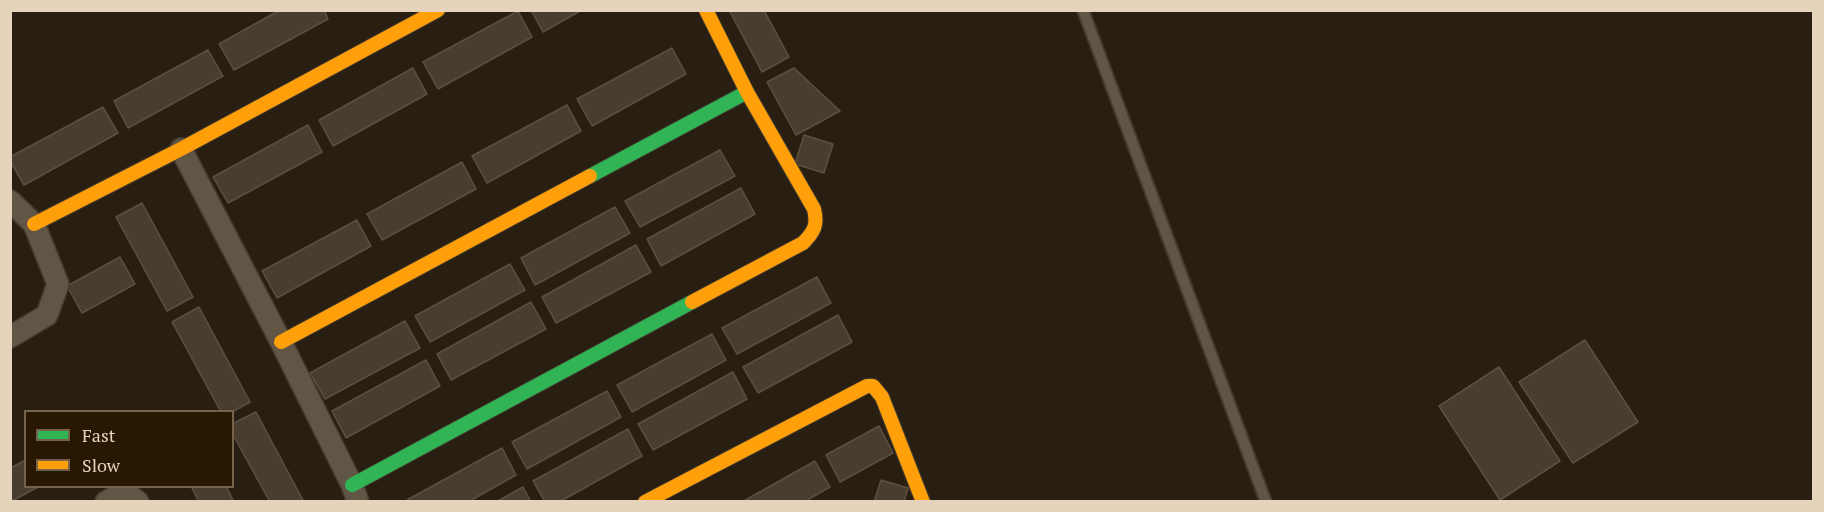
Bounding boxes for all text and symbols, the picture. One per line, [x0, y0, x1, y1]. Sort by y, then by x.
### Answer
legend [24, 410, 234, 488]
text: Fast [82, 423, 115, 447]
text: Slow [82, 453, 120, 477]

